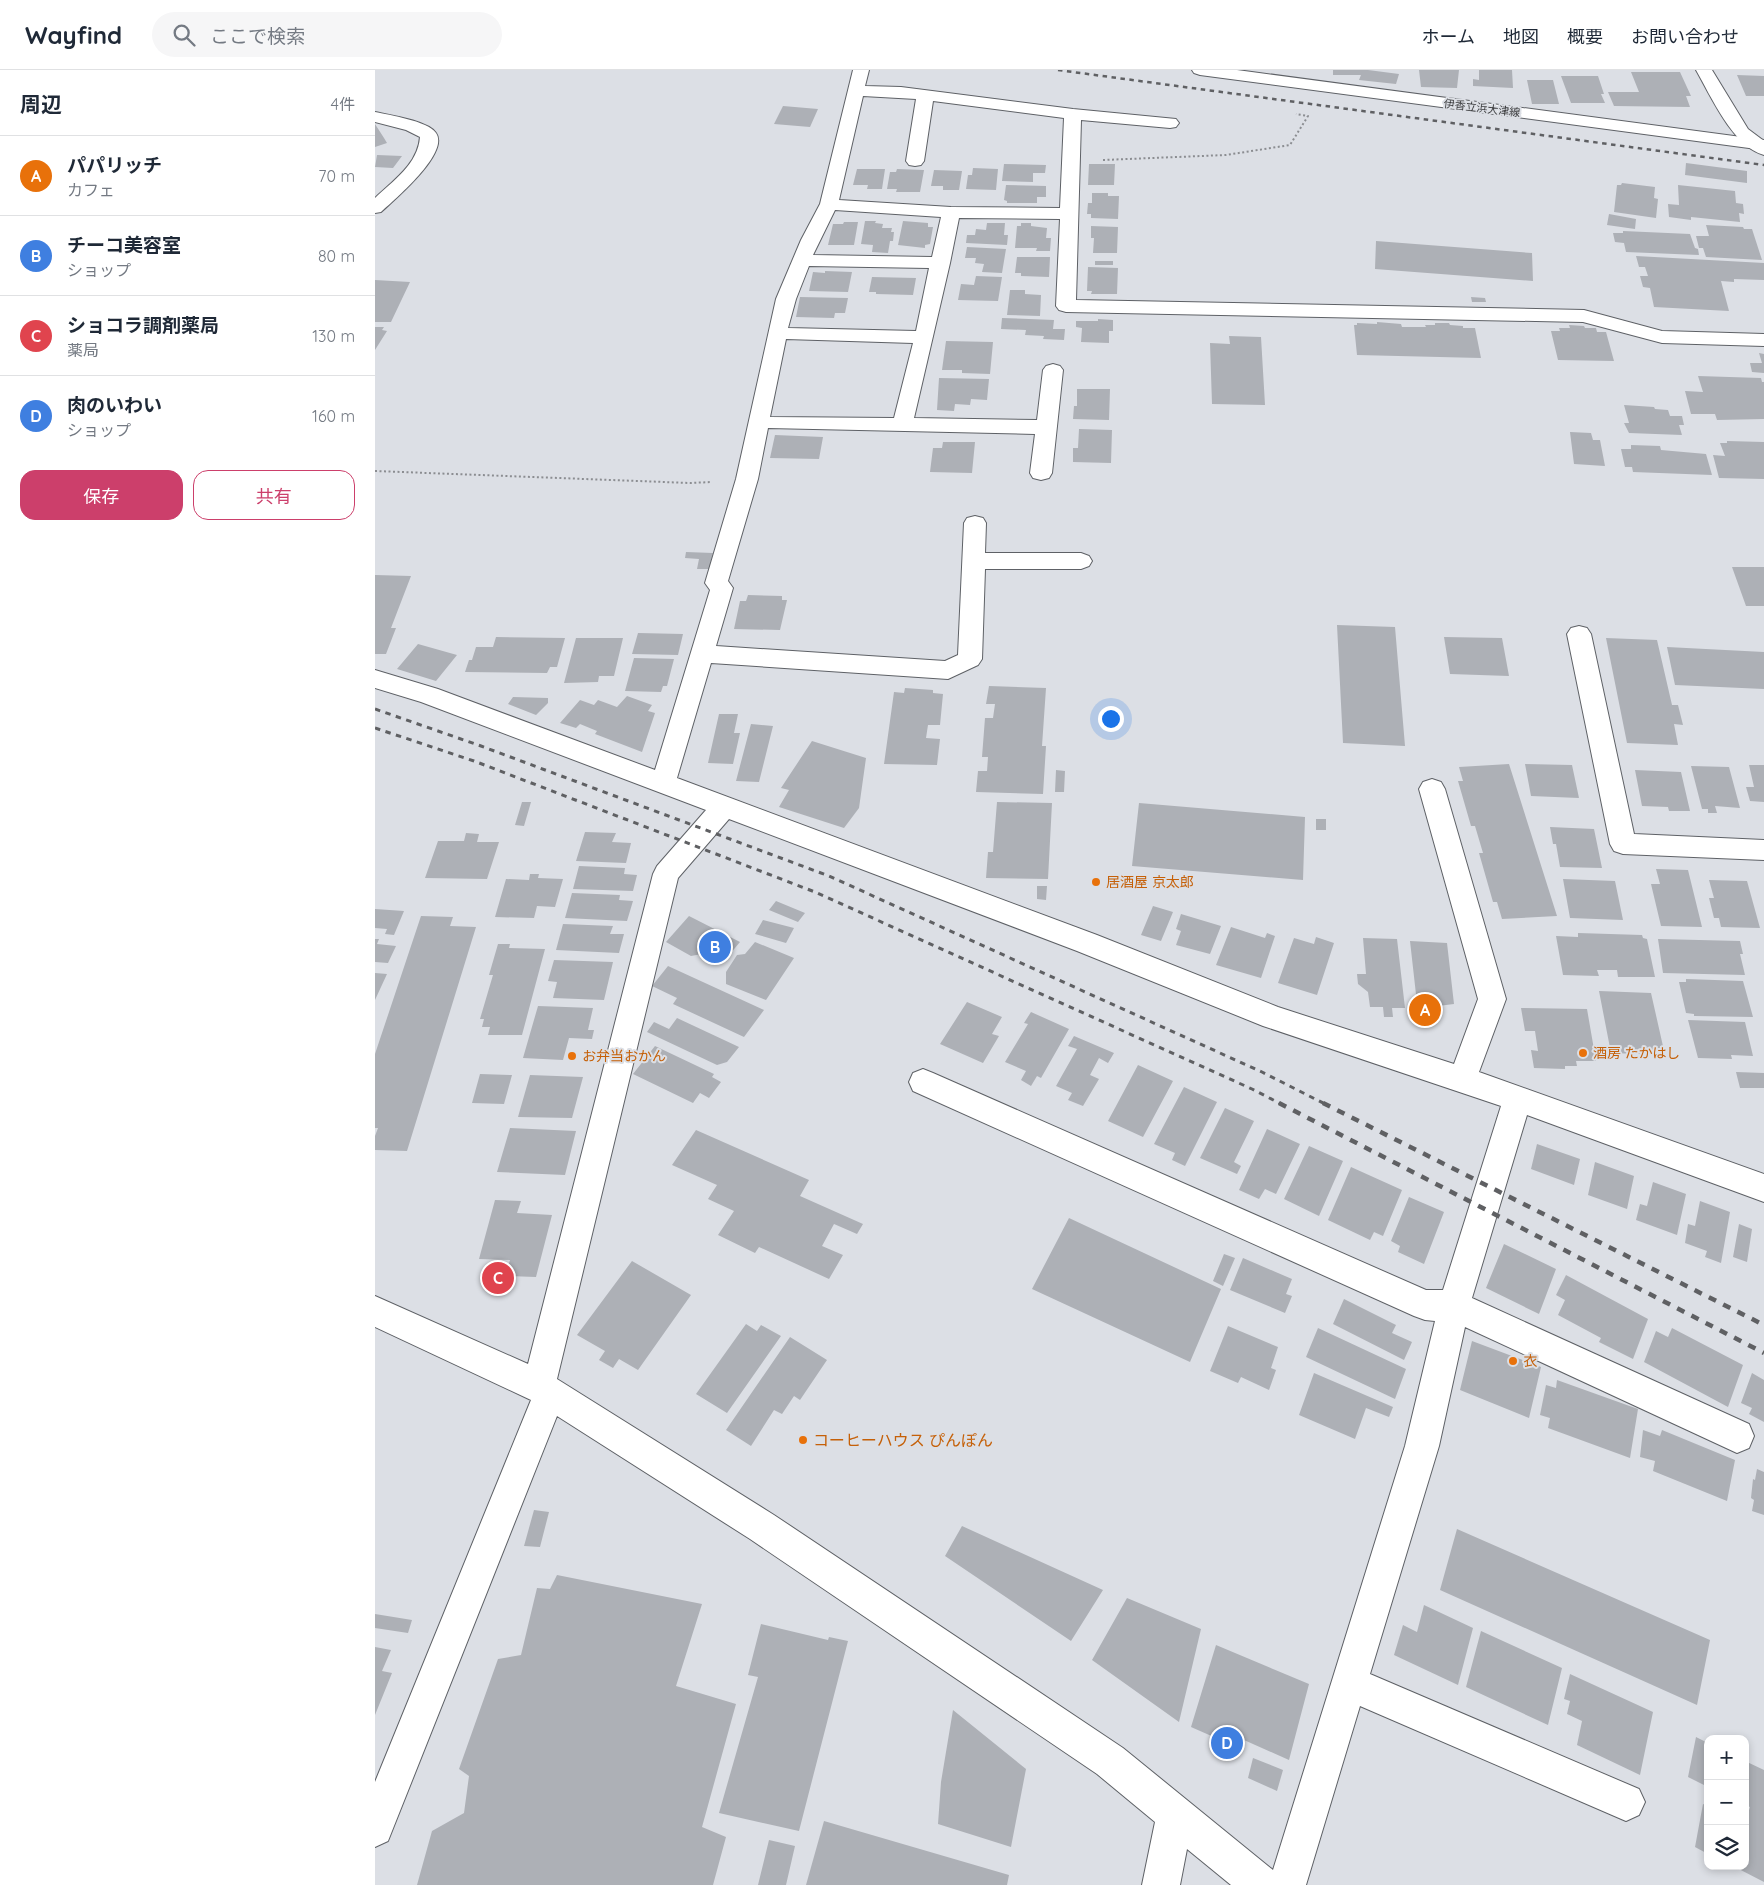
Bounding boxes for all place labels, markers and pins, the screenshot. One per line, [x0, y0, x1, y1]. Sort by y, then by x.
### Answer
place label: 居酒屋 京太郎 [1106, 873, 1194, 891]
marker: 居酒屋 京太郎 [1090, 876, 1102, 888]
pin: B [699, 928, 731, 966]
pin: A [1409, 991, 1441, 1029]
place label: 酒房 たかはし [1593, 1044, 1680, 1062]
place label: お弁当おかん [582, 1047, 666, 1065]
marker: 酒房 たかはし [1577, 1047, 1589, 1059]
marker: お弁当おかん [566, 1050, 578, 1062]
pin: C [482, 1259, 514, 1297]
place label: 衣 [1523, 1352, 1537, 1370]
marker: 衣 [1507, 1355, 1519, 1367]
place label: コーヒーハウス ぴんぽん [813, 1430, 993, 1450]
marker: コーヒーハウス ぴんぽん [797, 1434, 809, 1446]
pin: D [1211, 1724, 1243, 1762]

